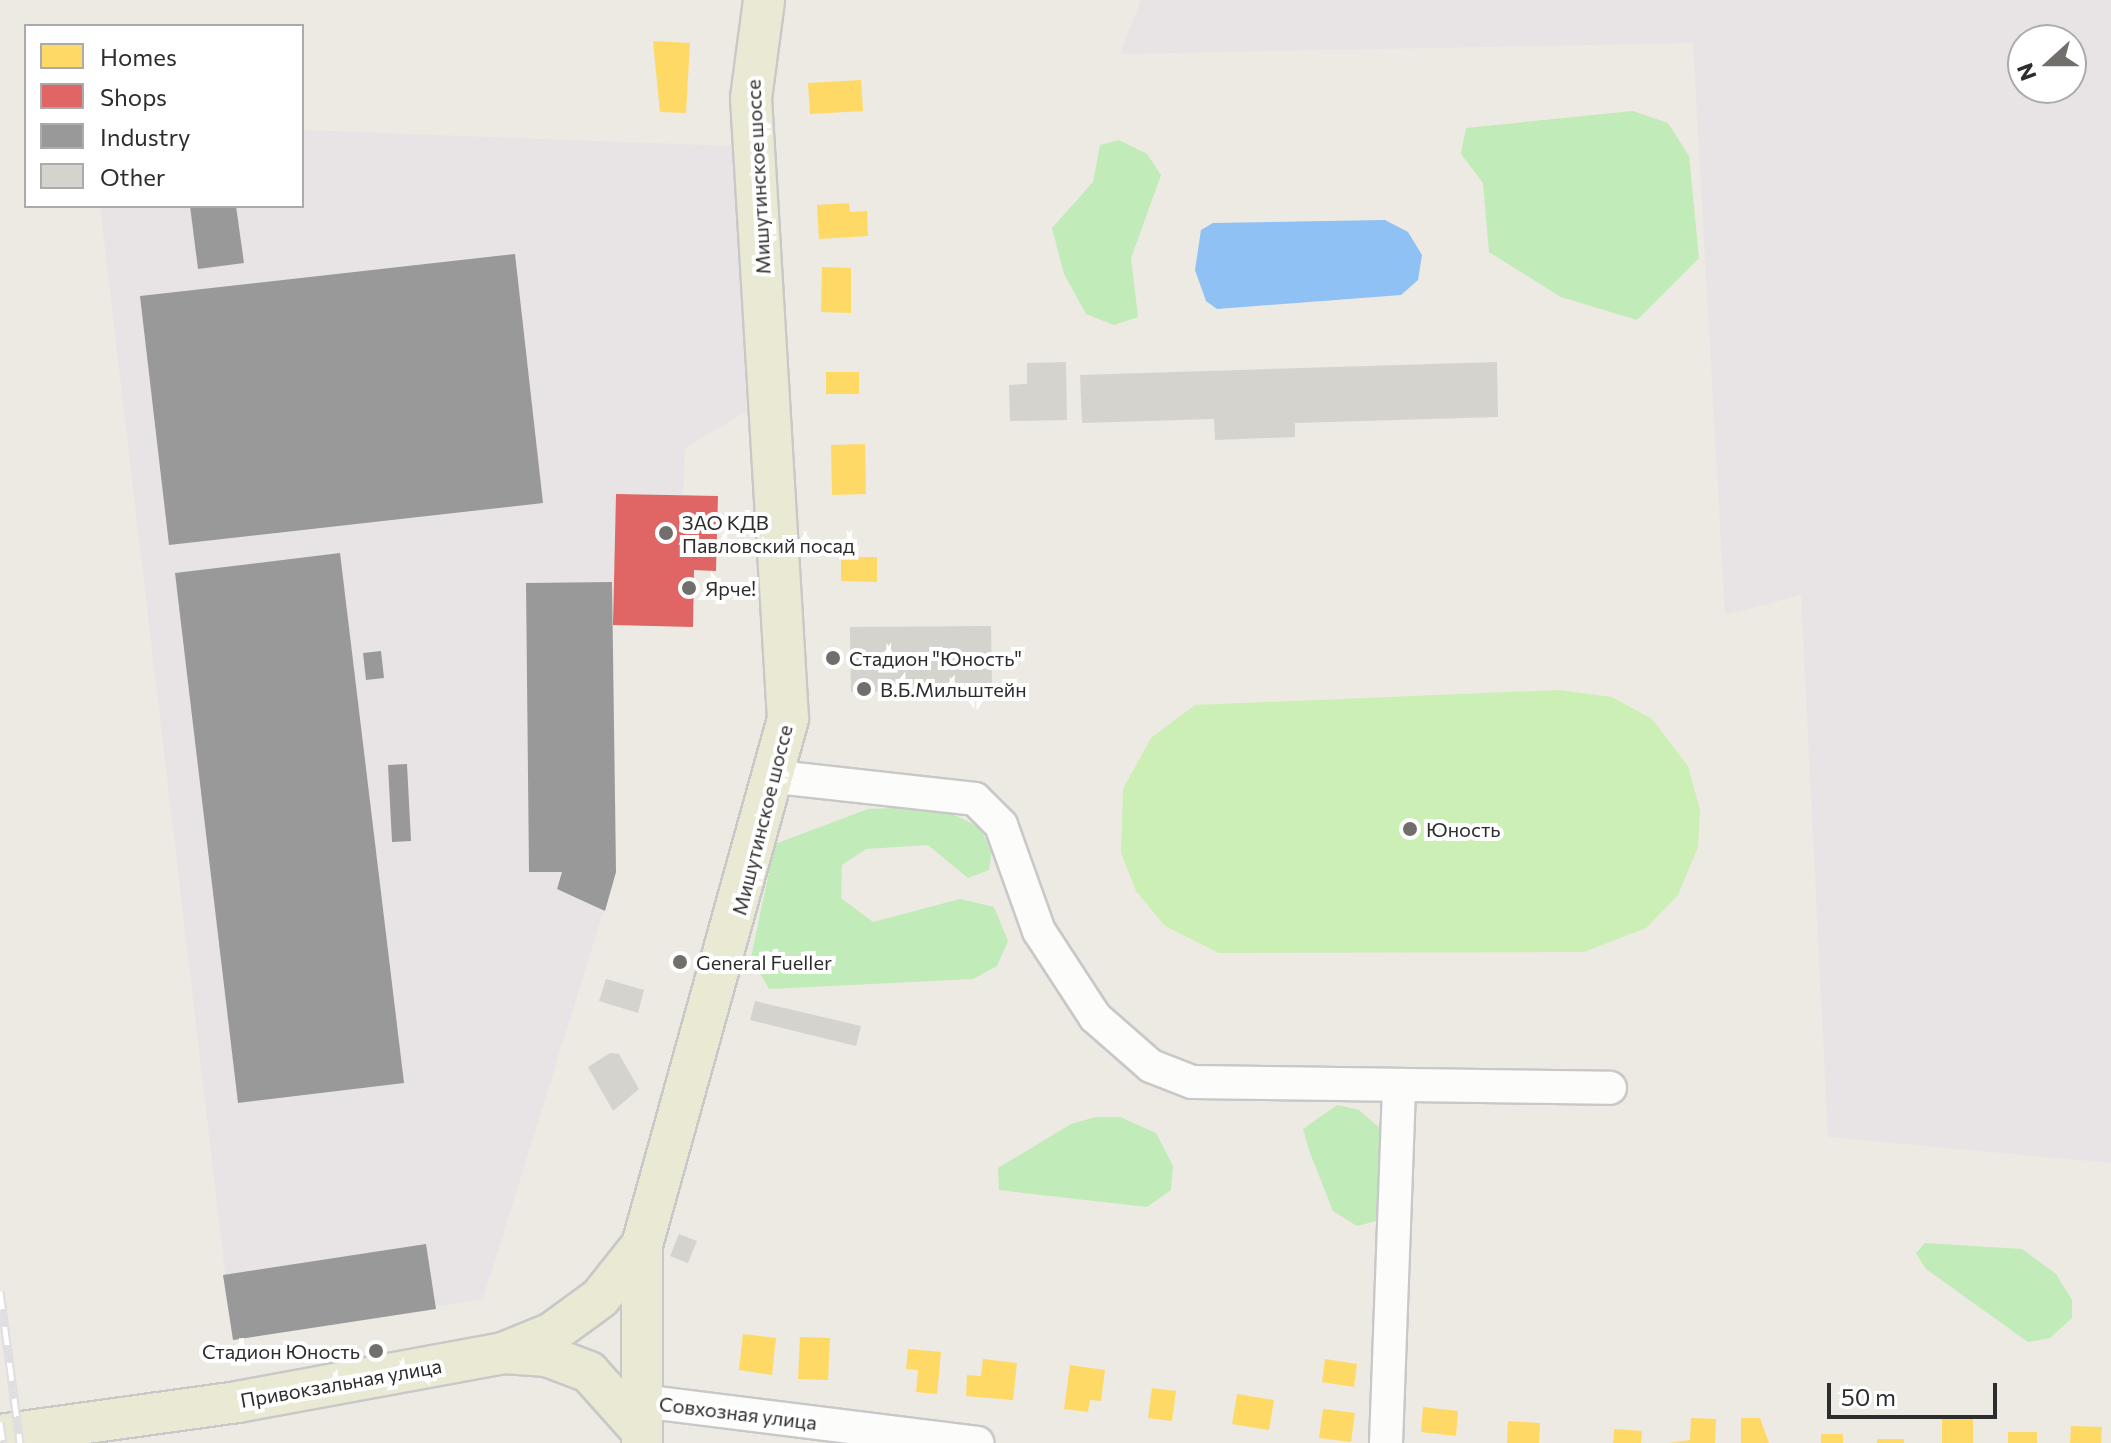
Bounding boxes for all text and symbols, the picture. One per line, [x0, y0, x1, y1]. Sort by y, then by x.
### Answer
legend [24, 24, 304, 208]
north arrow [2007, 24, 2087, 104]
text: Homes [100, 42, 177, 71]
text: N [2010, 60, 2042, 85]
street label: Мишутинское шоссе [741, 79, 775, 275]
text: Shops [100, 82, 167, 111]
text: Industry [100, 122, 190, 151]
text: Other [100, 162, 165, 191]
place label: ЗАО КДВ Павловский посад [682, 510, 855, 557]
marker: ЗАО КДВ Павловский посад [657, 524, 675, 542]
place label: Ярче! [705, 576, 756, 600]
marker: Ярче! [680, 579, 698, 597]
place label: Стадион "Юность" [849, 646, 1022, 670]
marker: Стадион "Юность" [824, 649, 842, 667]
place label: В.Б.Мильштейн [880, 677, 1027, 701]
marker: В.Б.Мильштейн [855, 680, 873, 698]
street label: Мишутинское шоссе [727, 722, 797, 918]
place label: Юность [1426, 817, 1501, 841]
marker: Юность [1401, 820, 1419, 838]
place label: General Fueller [696, 950, 832, 974]
marker: General Fueller [671, 953, 689, 971]
place label: Стадион Юность [202, 1339, 360, 1363]
marker: Стадион Юность [367, 1342, 385, 1360]
street label: Привокзальная улица [238, 1353, 444, 1413]
scale bar [1831, 1367, 2001, 1417]
text: 50 m [1841, 1382, 1896, 1411]
street label: Совхозная улица [658, 1391, 818, 1435]

